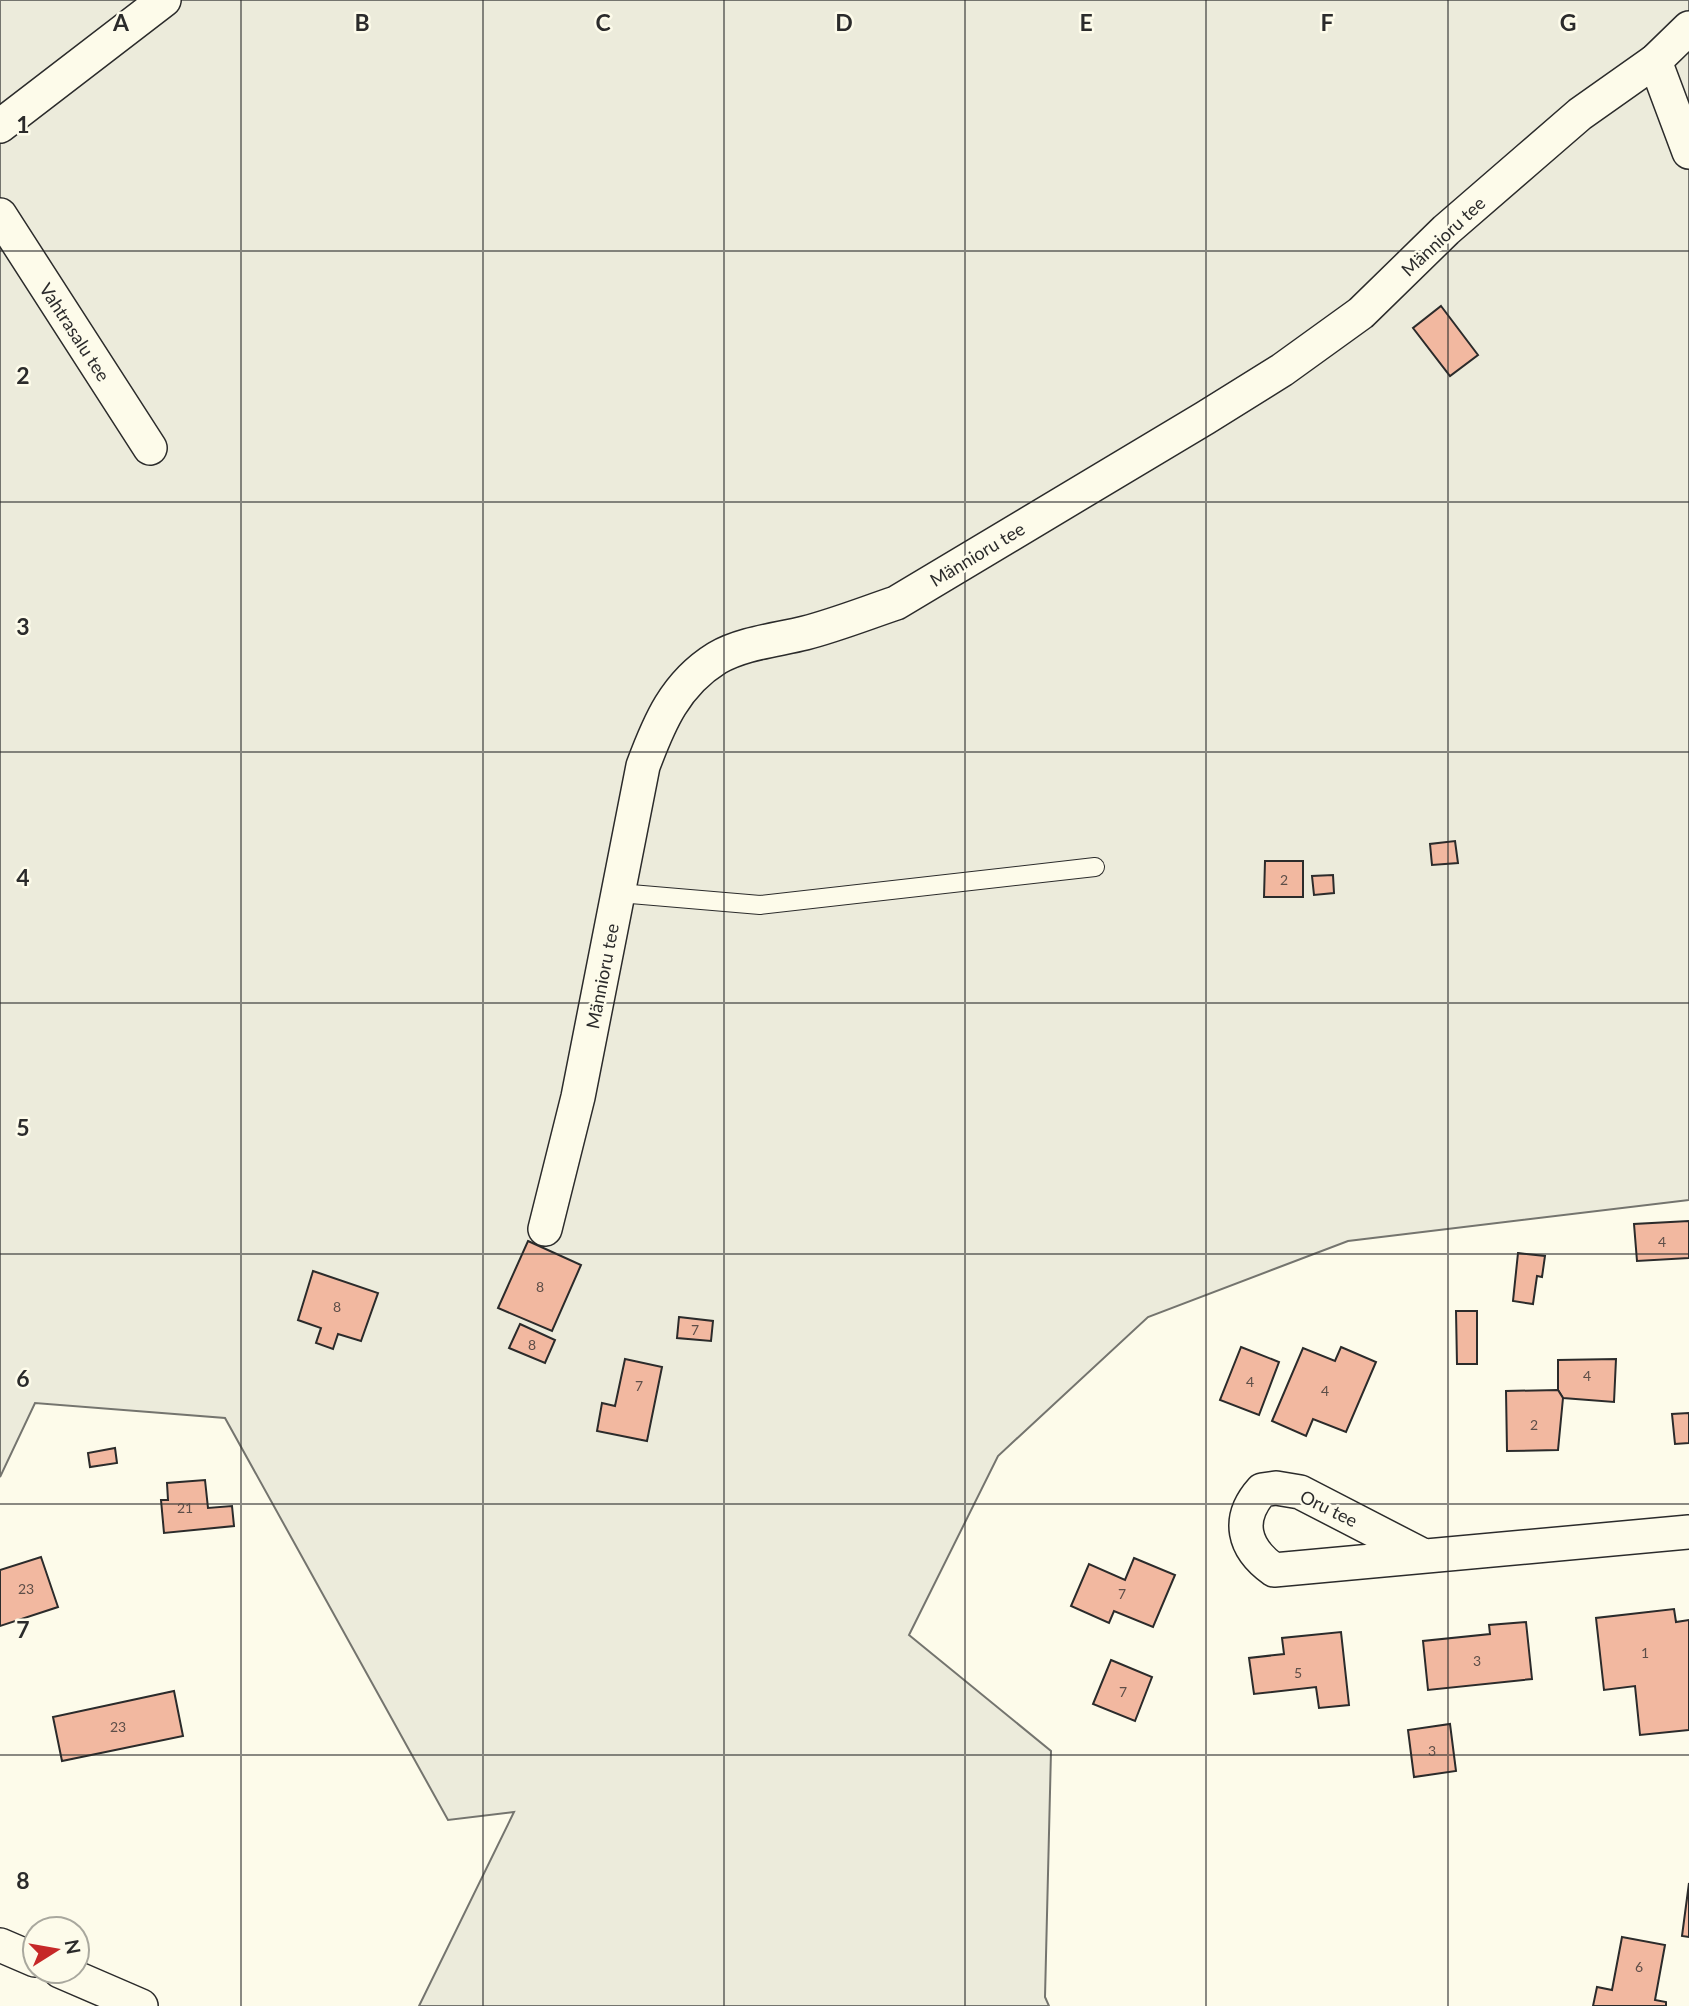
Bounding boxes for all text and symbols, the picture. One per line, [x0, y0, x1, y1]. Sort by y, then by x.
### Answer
text: A [112, 8, 130, 36]
text: B [354, 8, 370, 36]
text: C [595, 8, 611, 36]
text: D [835, 8, 853, 36]
text: E [1079, 8, 1093, 36]
text: F [1320, 8, 1334, 36]
text: G [1560, 8, 1576, 36]
text: 1 [16, 110, 30, 138]
street label: Männioru tee [1397, 192, 1489, 280]
street label: Vahtrasalu tee [35, 279, 115, 385]
text: 2 [16, 361, 30, 389]
street label: Männioru tee [926, 517, 1028, 591]
text: 3 [16, 612, 30, 640]
text: 4 [16, 863, 30, 891]
house number: 2 [1280, 871, 1288, 888]
street label: Männioru tee [581, 922, 623, 1030]
text: 5 [16, 1113, 30, 1141]
house number: 4 [1658, 1233, 1666, 1250]
house number: 8 [536, 1278, 544, 1295]
house number: 8 [333, 1298, 341, 1315]
house number: 7 [691, 1321, 699, 1338]
house number: 8 [528, 1336, 536, 1353]
text: 6 [16, 1364, 30, 1392]
house number: 4 [1583, 1367, 1591, 1384]
house number: 4 [1246, 1373, 1254, 1390]
house number: 7 [635, 1377, 643, 1394]
house number: 4 [1321, 1382, 1329, 1399]
house number: 2 [1530, 1416, 1538, 1433]
street label: Oru tee [1297, 1485, 1361, 1531]
house number: 21 [177, 1499, 193, 1516]
house number: 23 [18, 1580, 34, 1597]
house number: 7 [1118, 1585, 1126, 1602]
text: 7 [16, 1615, 30, 1643]
house number: 1 [1641, 1644, 1649, 1661]
house number: 3 [1473, 1652, 1481, 1669]
house number: 5 [1294, 1664, 1302, 1681]
house number: 7 [1119, 1683, 1127, 1700]
house number: 23 [110, 1718, 126, 1735]
house number: 3 [1428, 1742, 1436, 1759]
text: 8 [16, 1866, 30, 1894]
north arrow [21, 1915, 91, 1985]
text: N [60, 1937, 86, 1956]
house number: 6 [1635, 1958, 1643, 1975]

